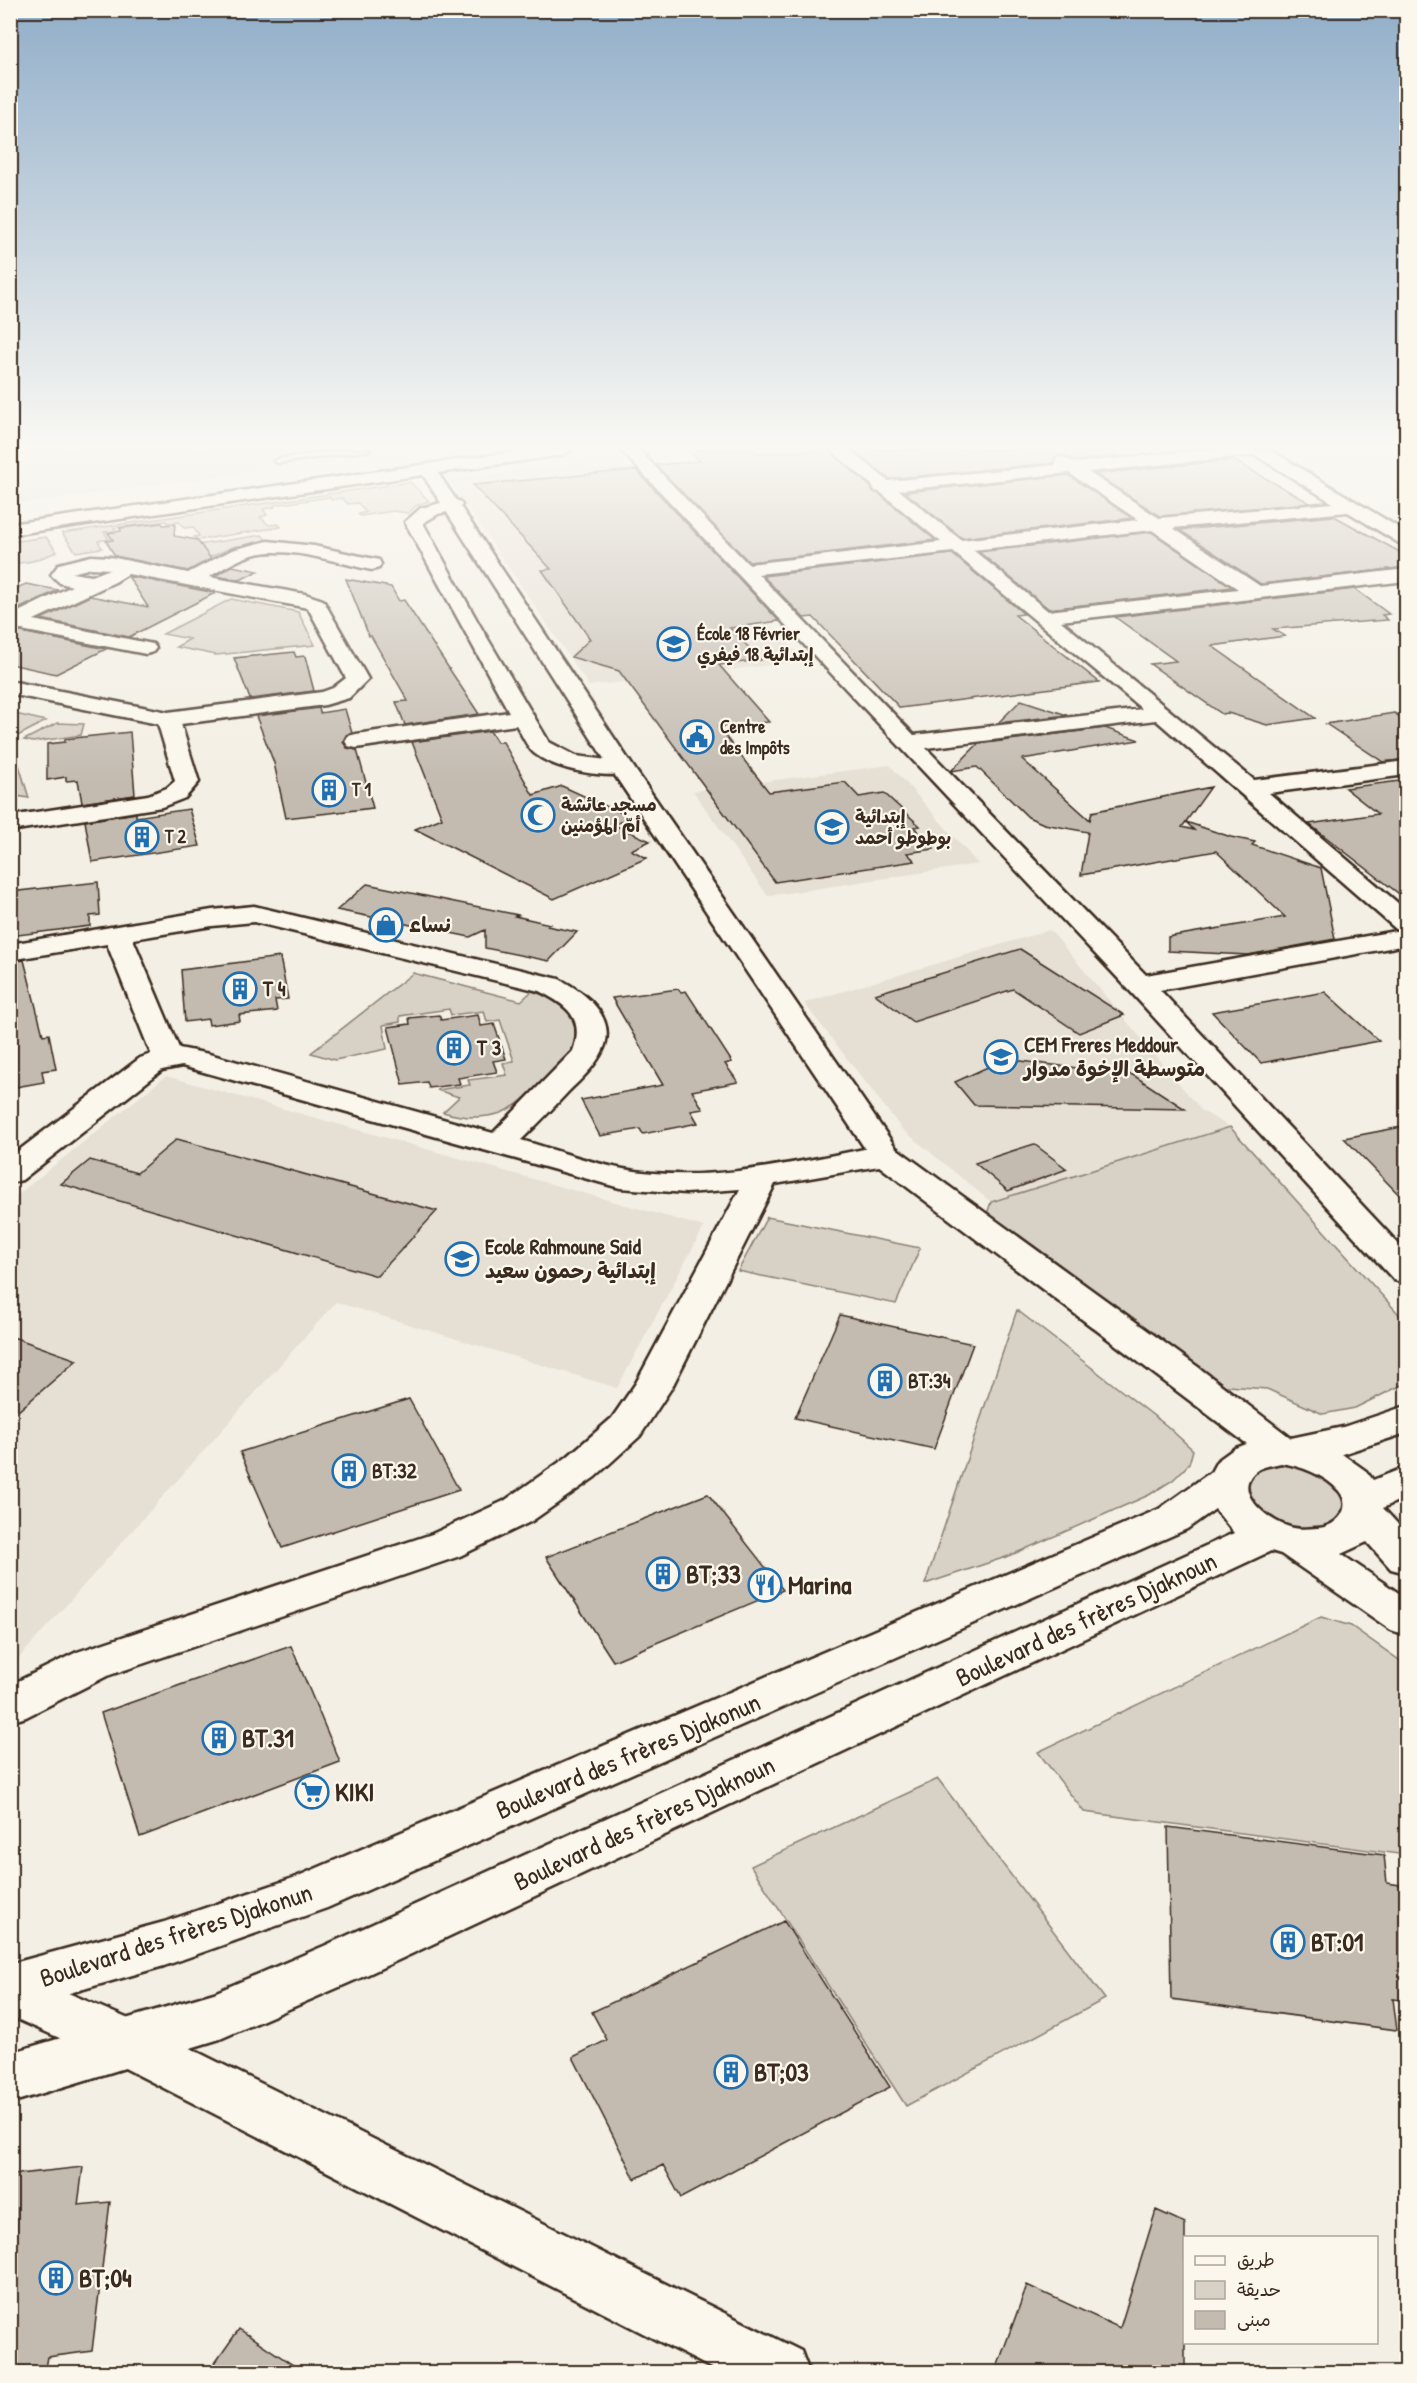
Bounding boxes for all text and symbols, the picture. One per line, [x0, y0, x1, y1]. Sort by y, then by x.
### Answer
place label: École 18 Février إبتدائية 18 فيفري [697, 621, 814, 669]
school or university icon: École 18 Février إبتدائية 18 فيفري [656, 626, 692, 662]
place label: Centre des Impôts [720, 714, 790, 761]
public building icon: Centre des Impôts [679, 719, 715, 755]
building icon: T 1 [311, 772, 347, 808]
place label: T 1 [351, 777, 372, 802]
place label: مسجد عائشة أمّ المؤمنين [561, 792, 657, 840]
mosque icon: مسجد عائشة أمّ المؤمنين [520, 797, 556, 833]
place label: إبتدائية بوطوطو أحمد [855, 804, 951, 850]
school or university icon: إبتدائية بوطوطو أحمد [814, 809, 850, 845]
building icon: T 2 [124, 819, 160, 855]
place label: T 2 [164, 824, 187, 849]
shop icon: نساء [368, 907, 404, 943]
place label: نساء [409, 910, 453, 939]
building icon: T 4 [222, 971, 258, 1007]
place label: T 4 [262, 974, 286, 1003]
building icon: T 3 [436, 1030, 472, 1066]
place label: CEM Freres Meddour متوسطة الإخوة مدوار [1022, 1030, 1205, 1083]
place label: T 3 [476, 1033, 502, 1062]
school or university icon: CEM Freres Meddour متوسطة الإخوة مدوار [983, 1039, 1019, 1075]
place label: Ecole Rahmoune Said إبتدائية رحمون سعيد [485, 1232, 656, 1285]
school or university icon: Ecole Rahmoune Said إبتدائية رحمون سعيد [444, 1241, 480, 1277]
building icon: BT:34 [867, 1363, 903, 1399]
place label: BT:34 [908, 1366, 951, 1395]
building icon: BT:32 [331, 1453, 367, 1489]
place label: BT:32 [372, 1456, 417, 1485]
street label: Boulevard des frères Djaknoun [950, 1543, 1222, 1695]
building icon: BT;33 [645, 1556, 681, 1592]
place label: BT;33 [686, 1556, 741, 1591]
restaurant icon: Marina [747, 1567, 783, 1603]
place label: Marina [788, 1567, 852, 1602]
street label: Boulevard des frères Djakonun [490, 1684, 766, 1827]
building icon: BT.31 [201, 1720, 237, 1756]
place label: BT.31 [242, 1720, 294, 1755]
street label: Boulevard des frères Djaknoun [508, 1747, 780, 1899]
supermarket icon: KIKI [294, 1774, 330, 1810]
place label: KIKI [335, 1774, 374, 1809]
street label: Boulevard des frères Djakonun [35, 1874, 316, 1995]
building icon: BT:01 [1270, 1924, 1306, 1960]
place label: BT:01 [1311, 1924, 1363, 1959]
building icon: BT;03 [713, 2054, 749, 2090]
place label: BT;03 [754, 2054, 809, 2089]
legend [1183, 2236, 1378, 2344]
text: طريق [1237, 2247, 1275, 2272]
building icon: BT;04 [38, 2260, 74, 2296]
place label: BT;04 [79, 2260, 132, 2295]
text: حديقة [1237, 2277, 1281, 2302]
text: مبنى [1237, 2307, 1271, 2332]

